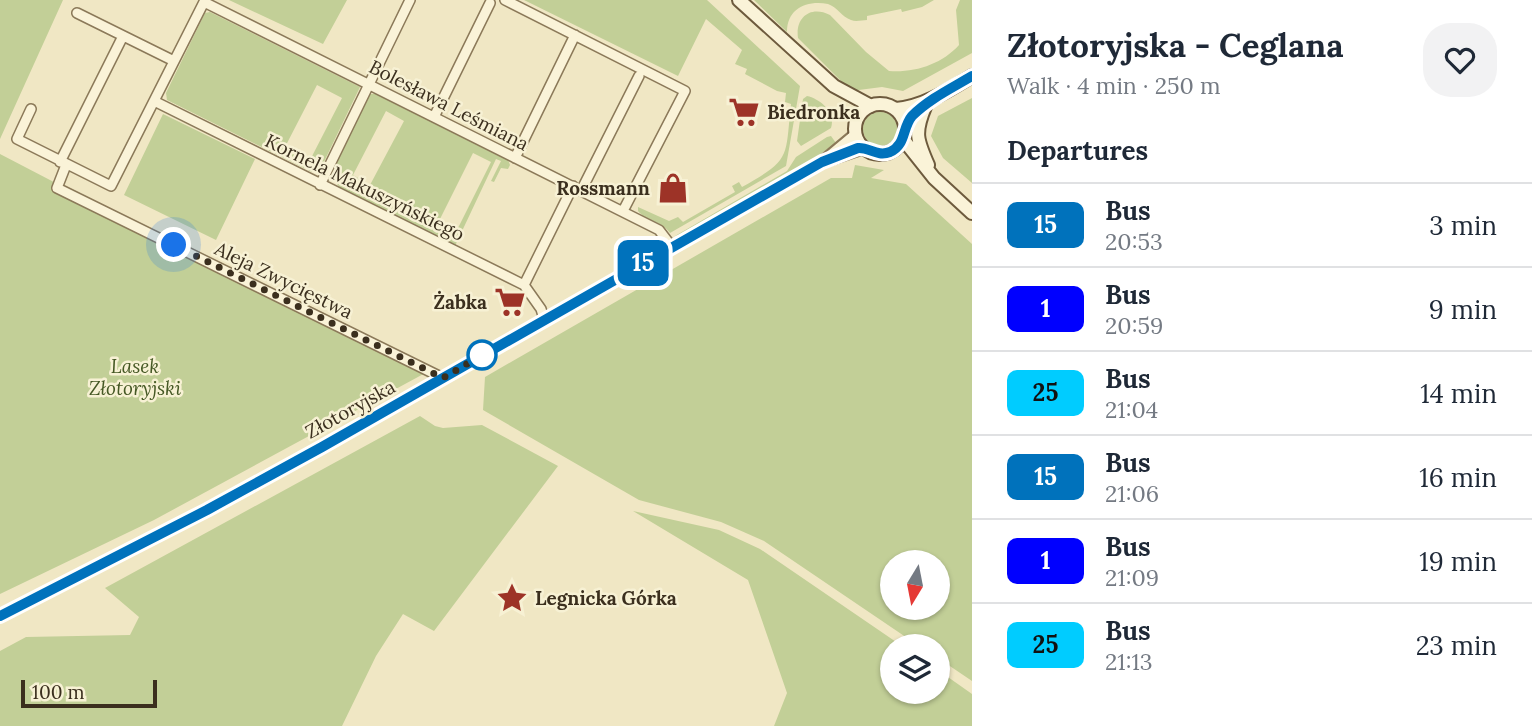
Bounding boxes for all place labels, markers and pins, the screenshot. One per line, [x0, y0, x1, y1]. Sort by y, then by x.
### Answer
supermarket icon: Biedronka [727, 95, 761, 129]
place label: Biedronka [767, 100, 860, 124]
shop icon: Rossmann [656, 171, 690, 205]
place label: Rossmann [556, 176, 650, 200]
supermarket icon: Żabka [493, 285, 527, 319]
place label: Żabka [434, 290, 487, 314]
unlabelled marker [467, 340, 497, 370]
place icon: Legnicka Górka [495, 581, 529, 615]
place label: Legnicka Górka [535, 586, 677, 610]

